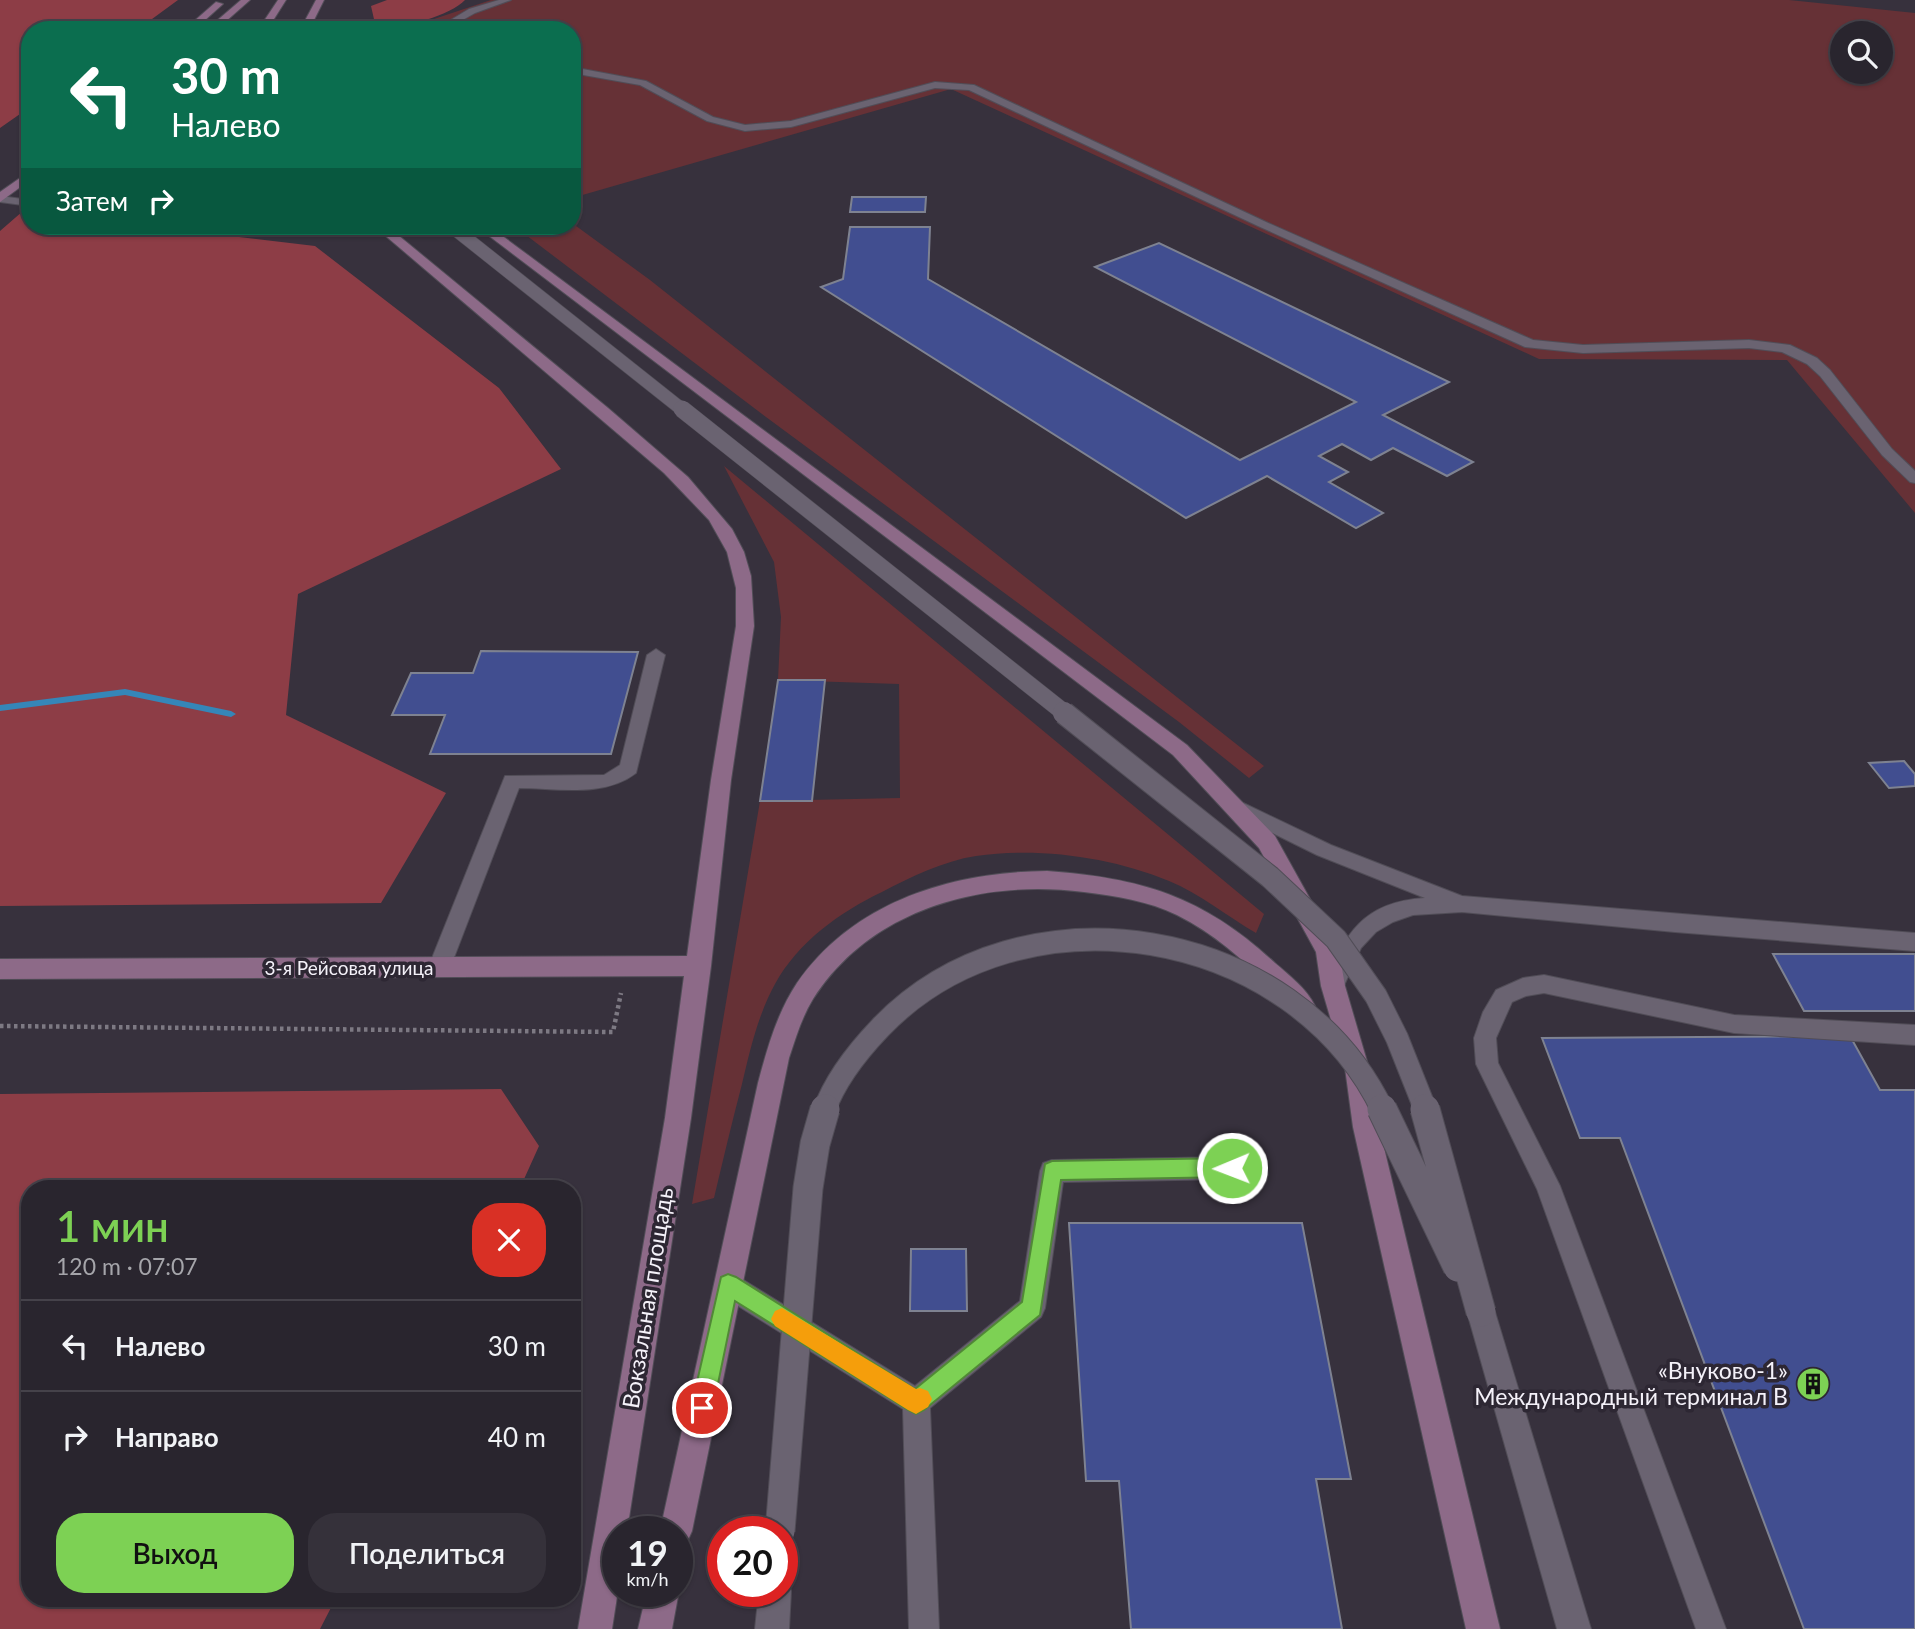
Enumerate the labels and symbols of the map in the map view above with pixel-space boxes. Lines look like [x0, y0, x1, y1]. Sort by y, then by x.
street label: 3-я Рейсовая улица [265, 956, 433, 979]
position arrow [1195, 1131, 1269, 1205]
street label: Вокзальная площадь [616, 1185, 678, 1410]
place label: «Внуково-1» Международный терминал B [1474, 1356, 1788, 1410]
building icon: «Внуково-1» Международный терминал B [1794, 1365, 1832, 1403]
pin [672, 1378, 732, 1438]
speed limit sign: 20 [707, 1516, 798, 1607]

